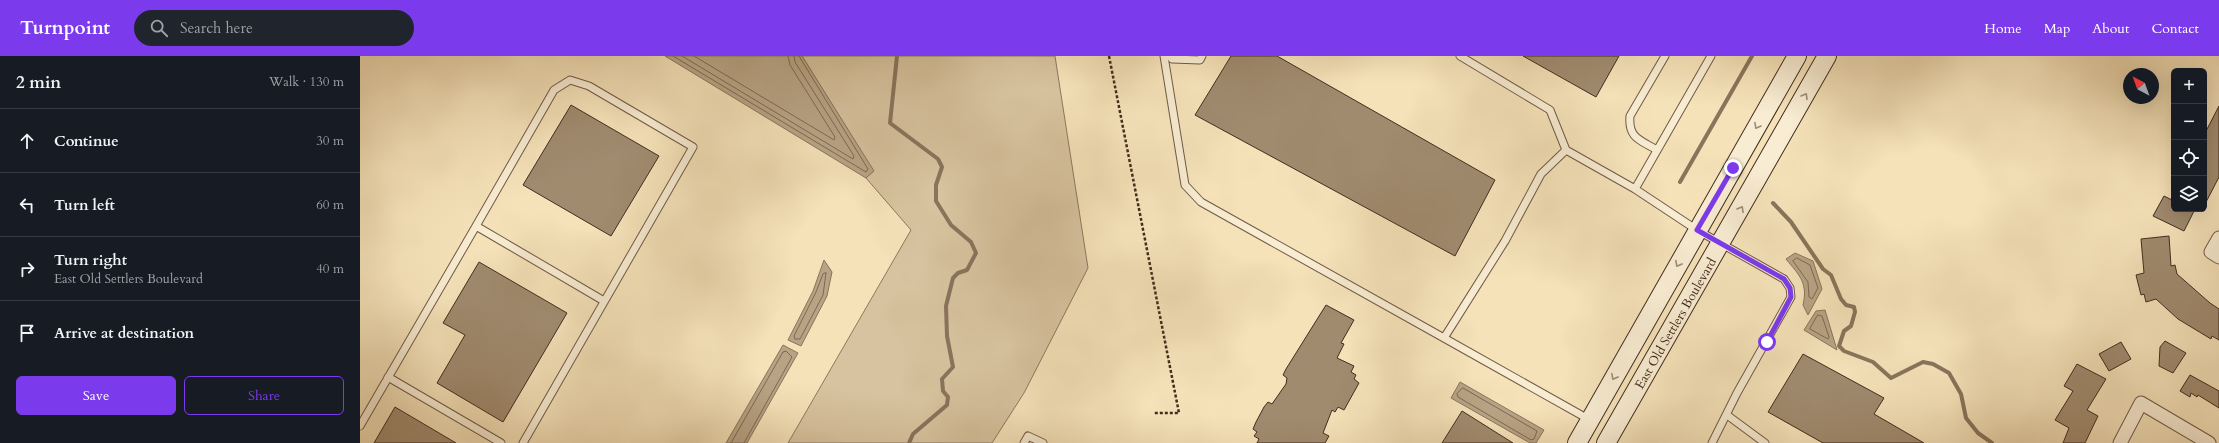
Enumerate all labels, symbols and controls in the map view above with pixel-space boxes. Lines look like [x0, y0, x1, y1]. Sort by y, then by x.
search box [134, 10, 414, 46]
text: Turnpoint [20, 15, 110, 41]
icon: search [148, 17, 170, 39]
text: Search here [180, 18, 253, 38]
text: Home [1984, 19, 2022, 38]
text: Map [2044, 19, 2070, 38]
text: About [2092, 19, 2129, 38]
text: Contact [2151, 19, 2199, 38]
north arrow [2123, 68, 2159, 104]
map controls [2171, 68, 2207, 212]
button: + [2171, 68, 2207, 104]
text: 2 min [16, 71, 61, 94]
text: Walk · 130 m [269, 73, 344, 91]
one-way arrow [1800, 93, 1807, 100]
button: − [2171, 104, 2207, 140]
one-way arrow [1754, 122, 1761, 129]
icon: ahead [16, 130, 38, 152]
text: Continue [54, 131, 119, 151]
text: 30 m [316, 132, 344, 150]
button: locate [2171, 140, 2207, 176]
route end [1724, 159, 1742, 177]
button: layers [2171, 176, 2207, 212]
icon: left [16, 194, 38, 216]
text: Turn left [54, 195, 115, 215]
text: 60 m [316, 196, 344, 214]
one-way arrow [1736, 206, 1743, 213]
text: Turn right [54, 250, 127, 270]
street label: East Old Settlers Boulevard [1631, 254, 1721, 393]
icon: right [16, 258, 38, 280]
text: 40 m [316, 260, 344, 278]
one-way arrow [1675, 260, 1682, 267]
text: East Old Settlers Boulevard [54, 270, 203, 288]
icon: arrive [16, 322, 38, 344]
text: Arrive at destination [54, 323, 194, 343]
route start [1758, 333, 1776, 351]
one-way arrow [1612, 373, 1619, 381]
button: Save [16, 376, 176, 415]
button: Share [184, 376, 344, 415]

